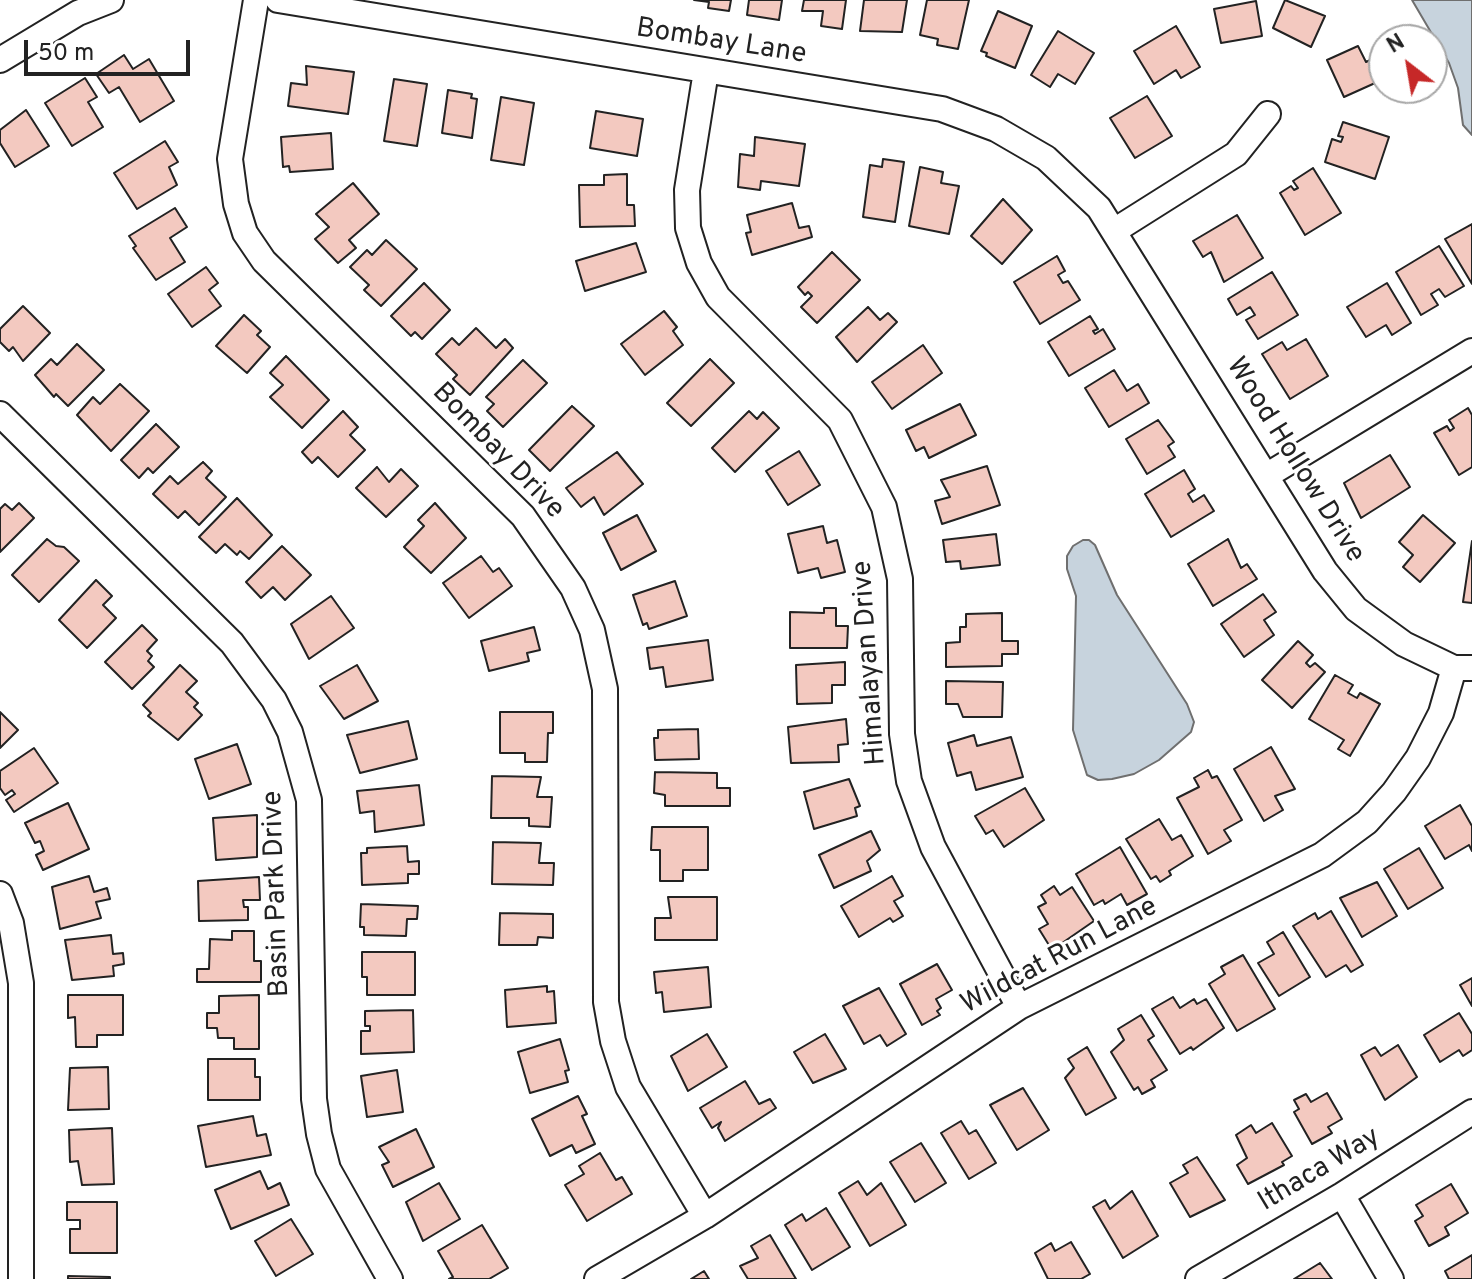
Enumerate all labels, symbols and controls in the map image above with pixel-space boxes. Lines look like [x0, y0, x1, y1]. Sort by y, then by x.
street label: Bombay Lane [633, 13, 809, 73]
scale bar [28, 24, 194, 74]
north arrow [1368, 24, 1448, 104]
text: N [1383, 29, 1410, 60]
text: 50 m [38, 39, 94, 69]
street label: Wood Hollow Drive [1217, 352, 1371, 570]
street label: Bombay Drive [424, 377, 570, 527]
street label: Himalayan Drive [847, 559, 895, 767]
street label: Basin Park Drive [258, 790, 298, 998]
street label: Wildcat Run Lane [956, 891, 1164, 1023]
street label: Ithaca Way [1253, 1121, 1387, 1221]

